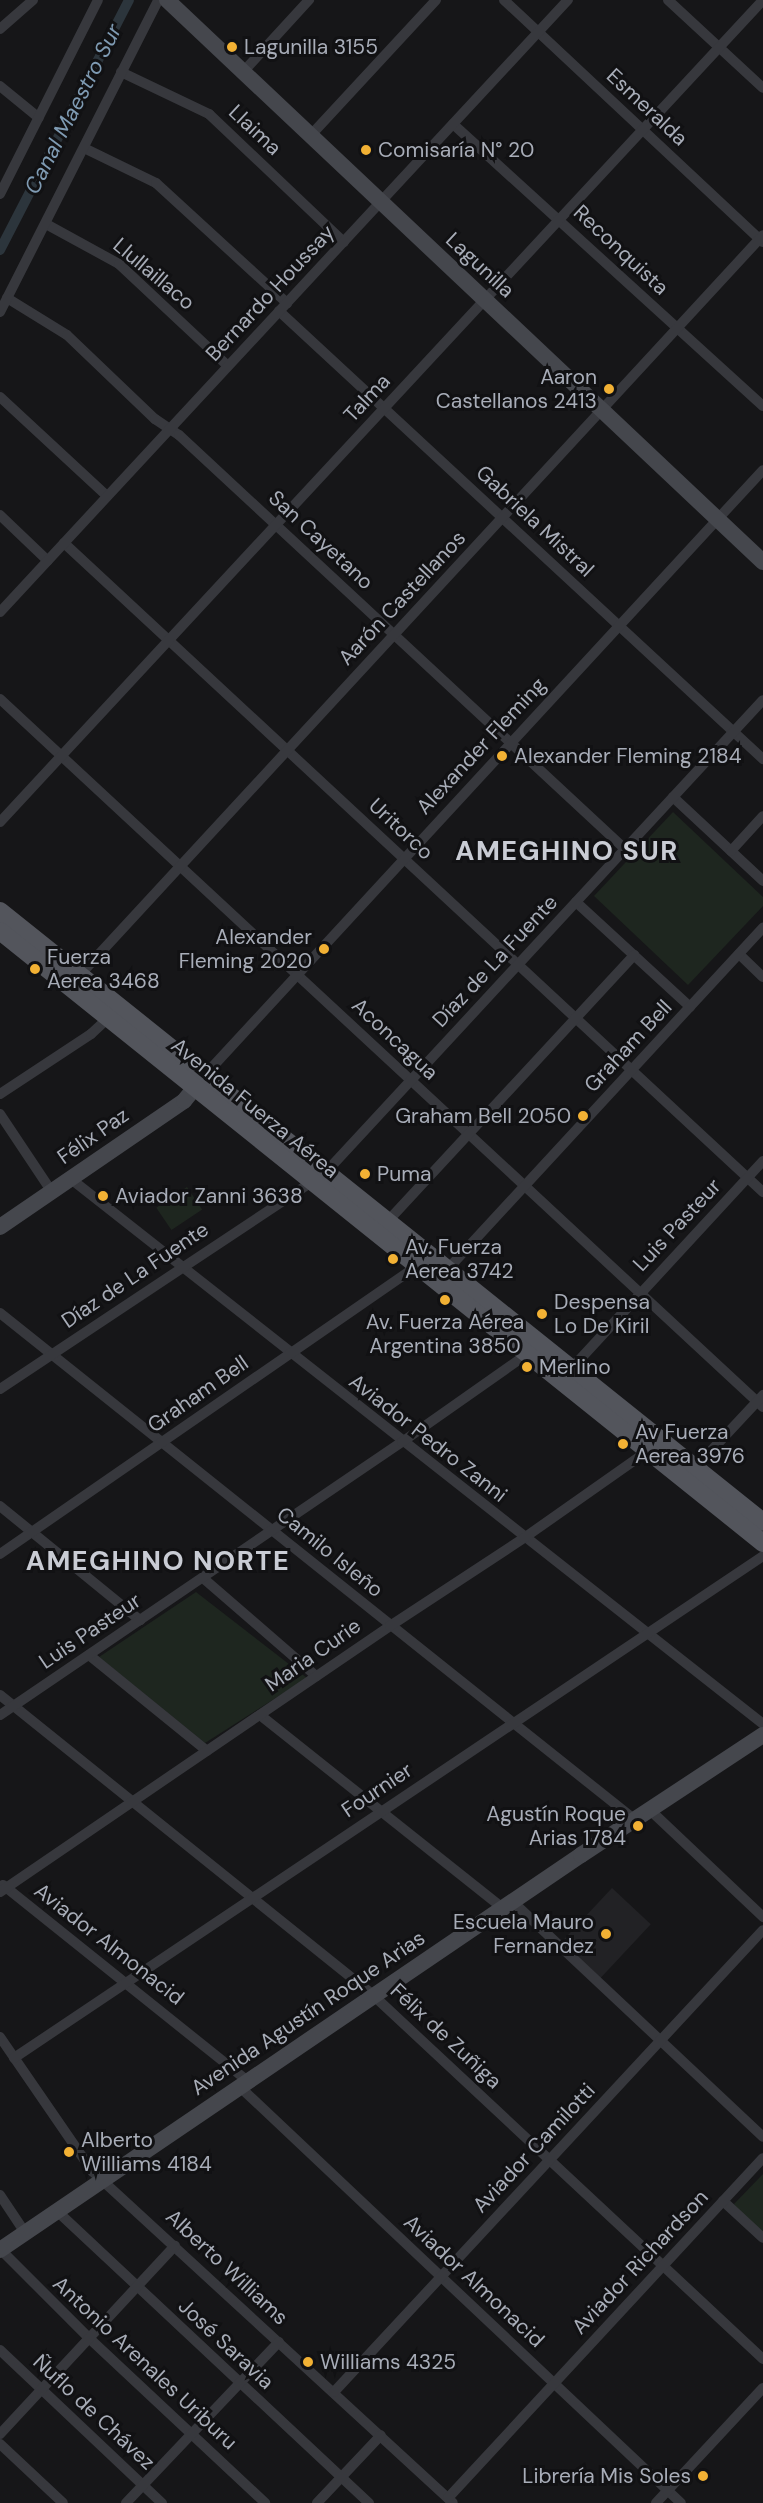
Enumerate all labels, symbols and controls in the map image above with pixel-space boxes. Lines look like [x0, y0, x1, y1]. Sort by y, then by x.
water label: Canal Maestro Sur [19, 20, 127, 198]
place label: Lagunilla 3155 [244, 34, 378, 60]
marker: Lagunilla 3155 [225, 40, 239, 54]
street label: Esmeralda [601, 63, 693, 151]
street label: Llaima [224, 100, 286, 160]
place label: Comisaría N° 20 [378, 137, 534, 163]
marker: Comisaría N° 20 [359, 143, 373, 157]
street label: Reconquista [568, 200, 674, 300]
street label: Bernardo Houssay [200, 220, 340, 366]
street label: Lagunilla [441, 227, 519, 303]
street label: Llullaillaco [108, 233, 200, 315]
place label: Aaron Castellanos 2413 [436, 364, 597, 414]
street label: Talma [339, 369, 395, 427]
marker: Aaron Castellanos 2413 [602, 382, 616, 396]
street label: Gabriela Mistral [471, 460, 599, 582]
street label: San Cayetano [263, 485, 379, 595]
street label: Aarón Castellanos [333, 526, 471, 670]
street label: Alexander Fleming [411, 672, 551, 820]
place label: Alexander Fleming 2184 [514, 743, 741, 769]
marker: Alexander Fleming 2184 [495, 749, 509, 763]
street label: Uritorco [364, 793, 438, 865]
district label: AMEGHINO SUR [455, 835, 679, 867]
street label: Díaz de La Fuente [427, 890, 563, 1032]
place label: Alexander Fleming 2020 [179, 924, 312, 974]
marker: Alexander Fleming 2020 [317, 942, 331, 956]
place label: Fuerza Aerea 3468 [47, 944, 160, 994]
marker: Fuerza Aerea 3468 [28, 962, 42, 976]
street label: Aconcagua [347, 993, 443, 1085]
street label: Graham Bell [579, 995, 677, 1097]
street label: Avenida Fuerza Aérea [166, 1033, 344, 1183]
street label: Félix Paz [53, 1102, 133, 1170]
place label: Graham Bell 2050 [395, 1103, 571, 1129]
marker: Graham Bell 2050 [576, 1109, 590, 1123]
place label: Puma [377, 1161, 431, 1187]
marker: Puma [358, 1167, 372, 1181]
street label: Luis Pasteur [628, 1174, 726, 1276]
place label: Aviador Zanni 3638 [115, 1183, 303, 1209]
marker: Aviador Zanni 3638 [96, 1189, 110, 1203]
street label: Díaz de La Fuente [57, 1217, 213, 1333]
place label: Av. Fuerza Aerea 3742 [405, 1234, 513, 1284]
marker: Av. Fuerza Aerea 3742 [386, 1252, 400, 1266]
place label: Despensa Lo De Kiril [554, 1289, 650, 1339]
marker: Av. Fuerza Aérea Argentina 3850 [438, 1293, 452, 1307]
marker: Despensa Lo De Kiril [535, 1307, 549, 1321]
place label: Av. Fuerza Aérea Argentina 3850 [366, 1309, 524, 1359]
street label: Graham Bell [143, 1350, 253, 1438]
place label: Merlino [539, 1354, 611, 1380]
marker: Merlino [520, 1360, 534, 1374]
street label: Aviador Pedro Zanni [344, 1369, 512, 1507]
place label: Av Fuerza Aerea 3976 [635, 1419, 745, 1469]
marker: Av Fuerza Aerea 3976 [616, 1437, 630, 1451]
street label: Camilo Isleño [272, 1501, 388, 1603]
district label: AMEGHINO NORTE [26, 1545, 290, 1577]
street label: Luis Pasteur [34, 1588, 146, 1674]
street label: Maria Curie [260, 1613, 366, 1697]
street label: Fournier [337, 1757, 417, 1823]
place label: Agustín Roque Arias 1784 [486, 1801, 626, 1851]
marker: Agustín Roque Arias 1784 [631, 1819, 645, 1833]
street label: Aviador Almonacid [29, 1878, 189, 2010]
place label: Escuela Mauro Fernandez [453, 1909, 594, 1959]
street label: Avenida Agustín Roque Arias [186, 1925, 430, 2101]
marker: Escuela Mauro Fernandez [599, 1927, 613, 1941]
street label: Félix de Zuñiga [385, 1978, 507, 2094]
street label: Aviador Camilotti [468, 2078, 600, 2218]
place label: Alberto Williams 4184 [81, 2127, 212, 2177]
marker: Alberto Williams 4184 [62, 2145, 76, 2159]
street label: Aviador Richardson [567, 2185, 713, 2339]
street label: Alberto Williams [161, 2204, 293, 2330]
street label: Aviador Almonacid [399, 2209, 549, 2353]
street label: Antonio Arenales Uriburu [48, 2271, 242, 2455]
street label: José Saravia [173, 2294, 279, 2394]
street label: Ñuflo de Chávez [28, 2349, 160, 2475]
place label: Williams 4325 [320, 2349, 456, 2375]
marker: Williams 4325 [301, 2355, 315, 2369]
place label: Librería Mis Soles [522, 2463, 691, 2489]
marker: Librería Mis Soles [696, 2469, 710, 2483]

